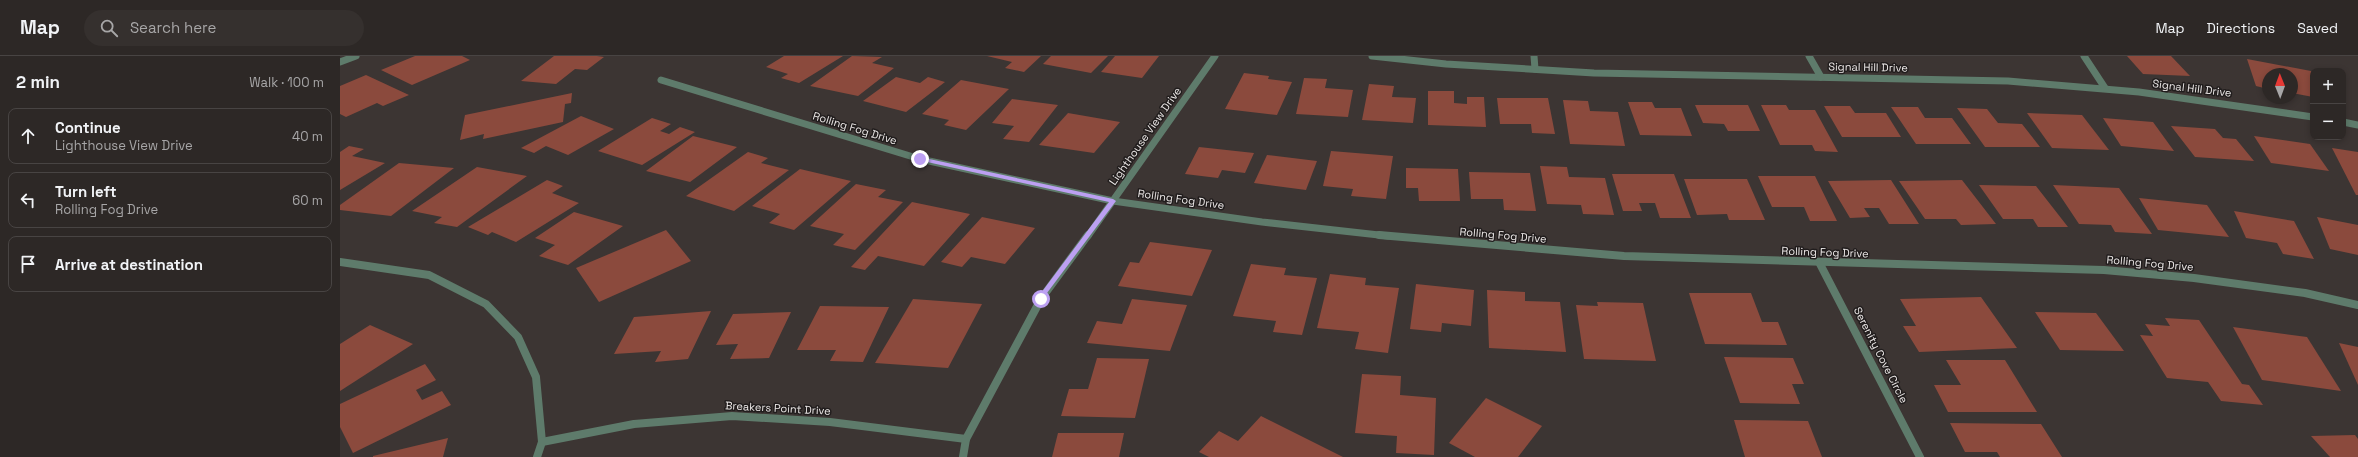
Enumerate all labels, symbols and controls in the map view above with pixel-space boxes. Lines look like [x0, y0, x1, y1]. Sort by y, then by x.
search box [84, 10, 364, 46]
text: Map [20, 15, 60, 40]
icon: search [98, 17, 120, 39]
text: Search here [130, 18, 216, 37]
text: Map [2155, 19, 2185, 37]
text: Directions [2207, 19, 2275, 37]
text: Saved [2297, 19, 2338, 37]
street label: Signal Hill Drive [1828, 59, 1908, 75]
north arrow [2262, 68, 2298, 104]
map controls [2310, 68, 2346, 140]
button: + [2310, 68, 2346, 104]
text: 2 min [16, 71, 60, 93]
text: Walk · 100 m [249, 74, 324, 91]
street label: Signal Hill Drive [2152, 76, 2232, 100]
street label: Lighthouse View Drive [1106, 84, 1184, 188]
button: − [2310, 104, 2346, 140]
street label: Rolling Fog Drive [811, 109, 899, 147]
text: Continue [55, 118, 121, 137]
icon: ahead [17, 125, 39, 147]
text: 40 m [292, 128, 323, 145]
text: Lighthouse View Drive [55, 137, 193, 154]
route end [911, 150, 929, 168]
text: Turn left [55, 182, 117, 201]
street label: Rolling Fog Drive [1137, 186, 1225, 212]
icon: left [17, 189, 39, 211]
text: 60 m [292, 192, 323, 209]
text: Rolling Fog Drive [55, 201, 158, 218]
street label: Rolling Fog Drive [1459, 224, 1547, 246]
street label: Rolling Fog Drive [1781, 243, 1869, 261]
street label: Rolling Fog Drive [2106, 252, 2194, 274]
icon: arrive [17, 253, 39, 275]
text: Arrive at destination [55, 255, 203, 274]
route start [1032, 290, 1050, 308]
street label: Serenity Cove Circle [1851, 305, 1911, 405]
street label: Breakers Point Drive [725, 398, 831, 418]

